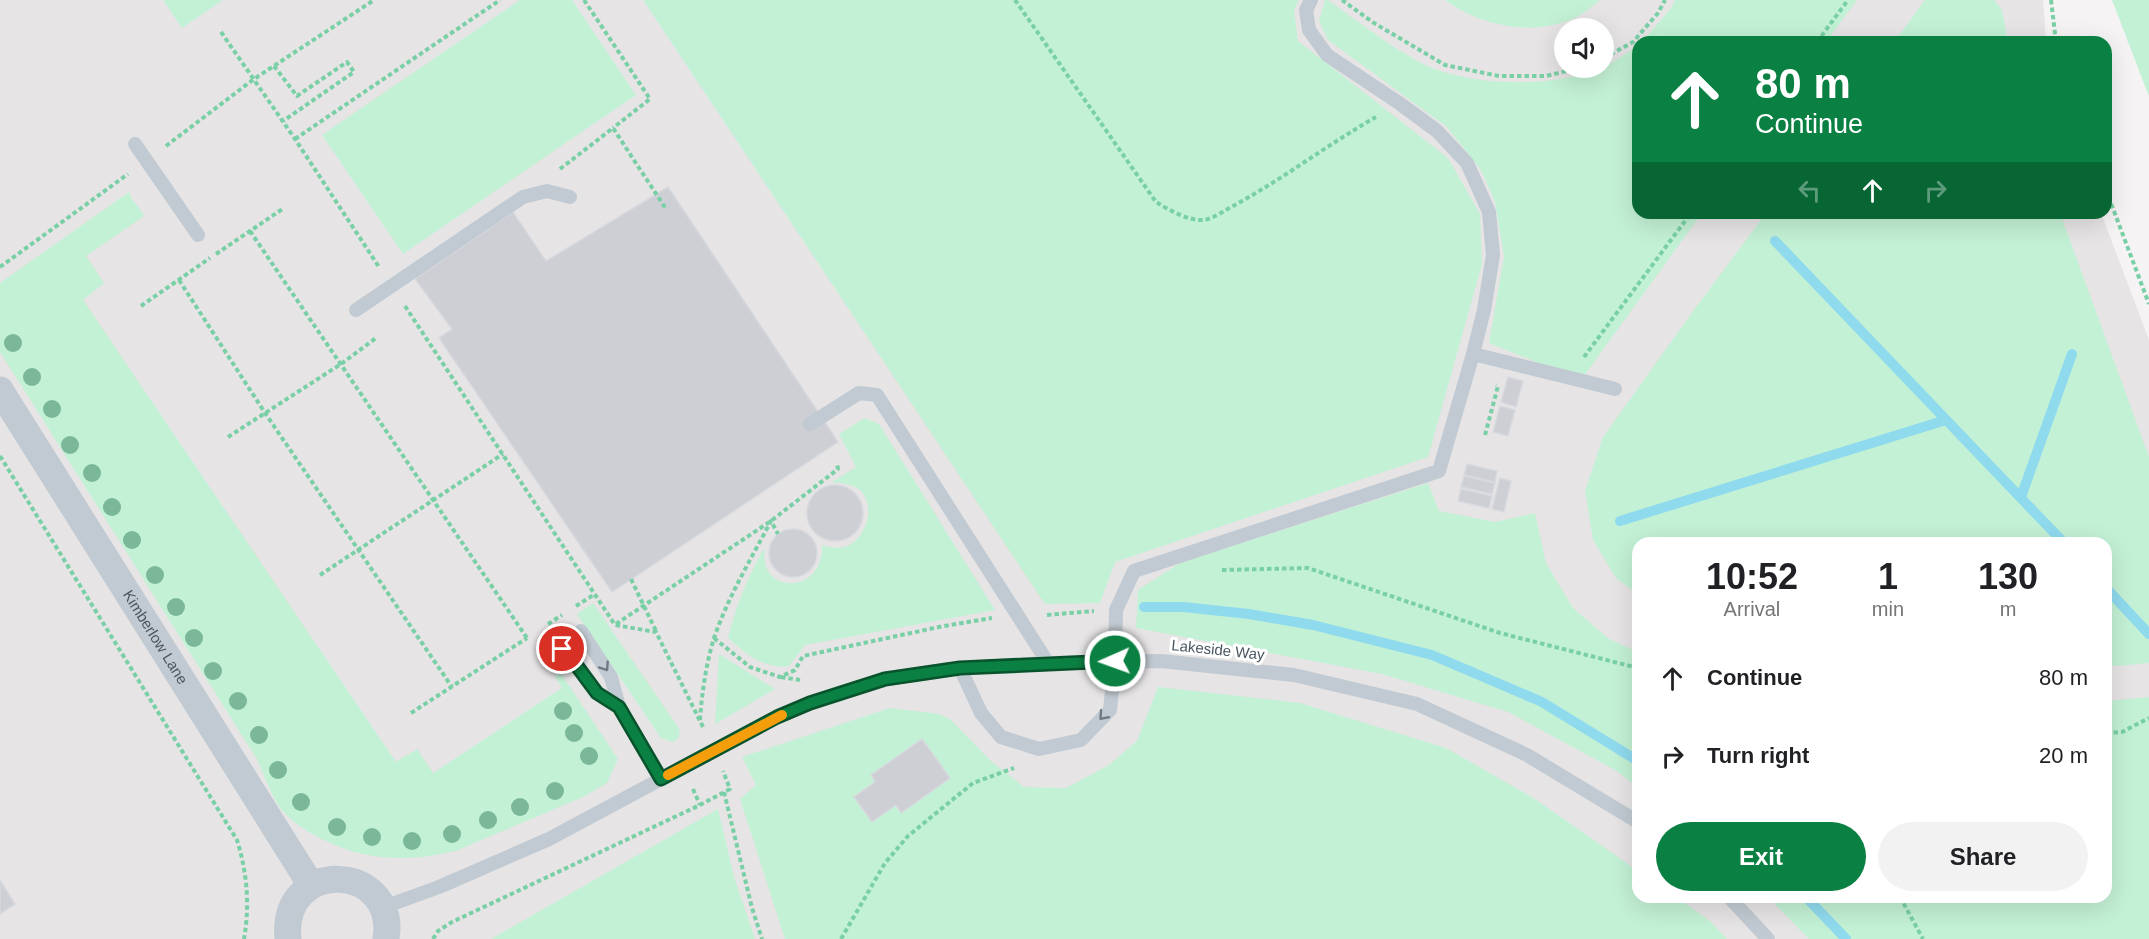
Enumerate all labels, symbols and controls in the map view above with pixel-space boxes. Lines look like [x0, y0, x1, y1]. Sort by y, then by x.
map controls [1554, 18, 1614, 78]
button: sound [1554, 18, 1614, 78]
icon: ahead [1656, 60, 1734, 138]
text: 80 m [1755, 60, 1851, 107]
text: Continue [1755, 109, 1863, 139]
icon: left [1793, 174, 1826, 207]
icon: ahead [1856, 174, 1889, 207]
icon: right [1919, 174, 1952, 207]
text: 10:52 [1706, 556, 1798, 597]
text: 1 [1878, 556, 1898, 597]
text: 130 [1978, 556, 2038, 597]
street label: Kimberlow Lane [120, 587, 192, 687]
text: Arrival [1724, 598, 1780, 620]
text: min [1872, 598, 1904, 620]
text: m [2000, 598, 2016, 620]
pin [536, 623, 587, 674]
position arrow [1083, 629, 1147, 693]
icon: arrive [545, 632, 578, 665]
street label: Lakeside Way [1171, 636, 1266, 663]
one-way arrow [597, 661, 609, 671]
icon: ahead [1656, 662, 1689, 695]
text: Continue [1707, 665, 1802, 690]
text: 80 m [2039, 665, 2088, 690]
one-way arrow [1100, 709, 1111, 720]
icon: right [1656, 740, 1689, 773]
text: Turn right [1707, 743, 1809, 768]
text: 20 m [2039, 743, 2088, 768]
button: Exit [1656, 822, 1866, 891]
button: Share [1878, 822, 2088, 891]

